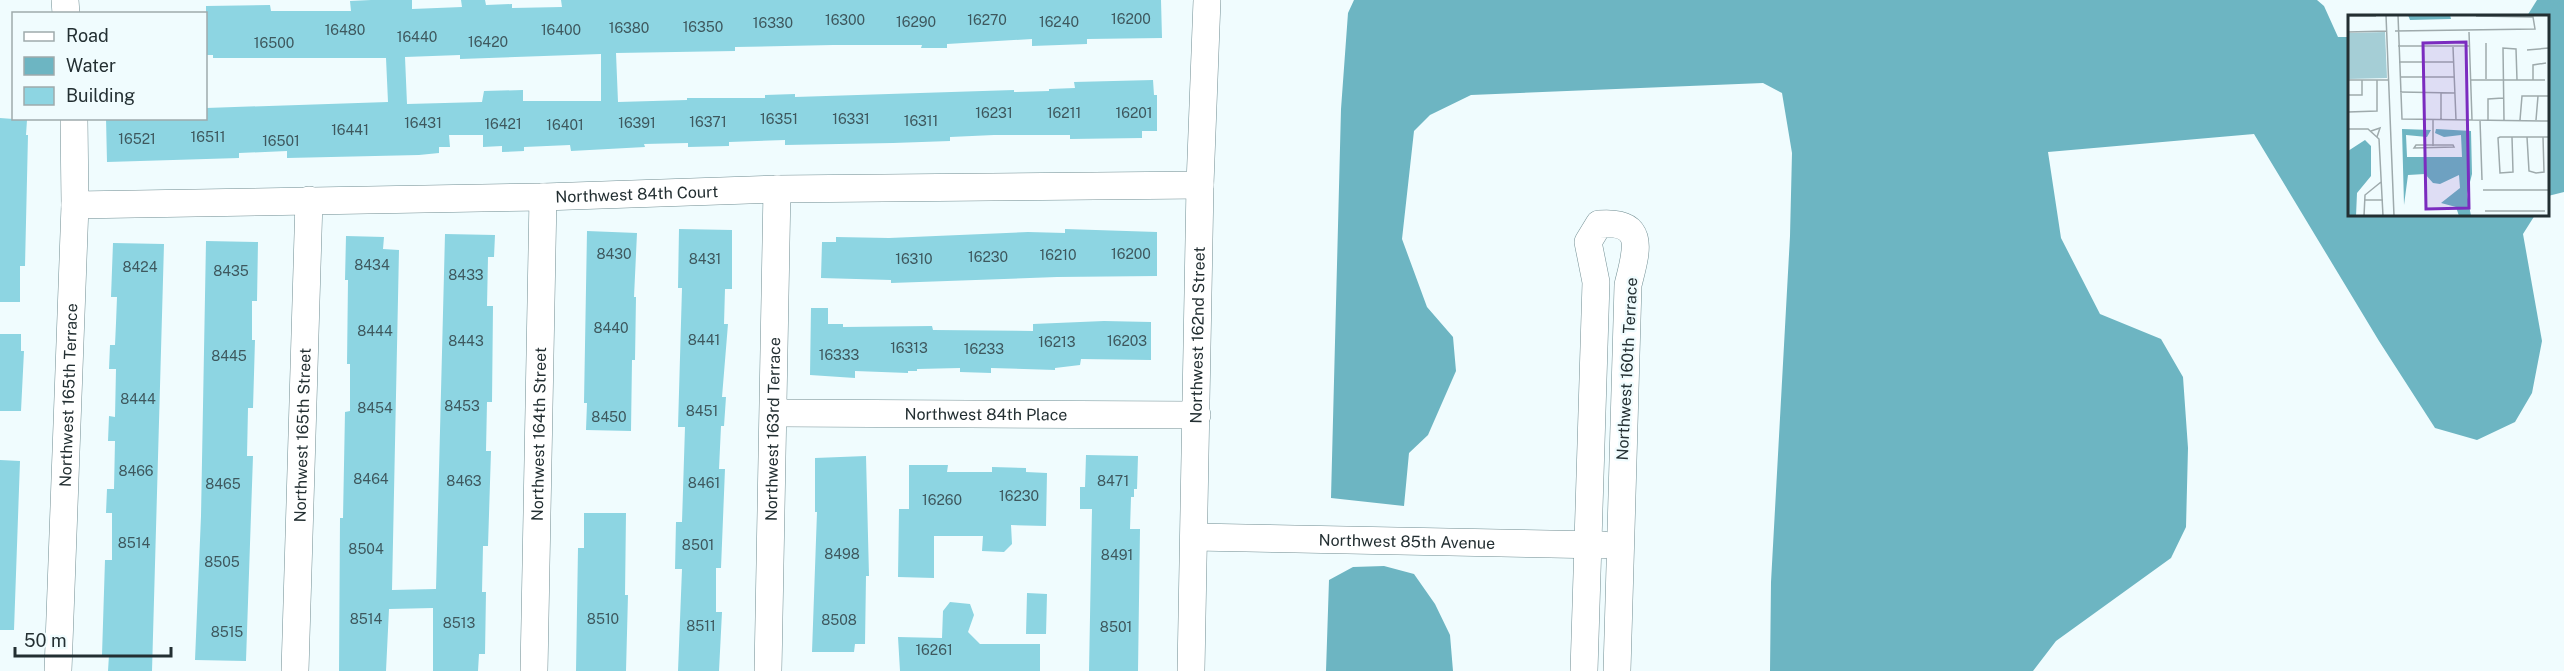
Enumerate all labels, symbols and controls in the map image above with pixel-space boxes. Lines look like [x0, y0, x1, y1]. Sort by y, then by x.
house number: 16200 [1111, 11, 1151, 27]
legend [12, 12, 207, 120]
house number: 16300 [825, 12, 865, 28]
house number: 16270 [967, 12, 1007, 28]
house number: 16290 [896, 14, 936, 30]
house number: 16240 [1039, 14, 1079, 30]
house number: 16330 [753, 15, 793, 31]
inset map [2348, 15, 2549, 216]
house number: 16350 [683, 19, 723, 35]
house number: 16380 [609, 20, 649, 36]
house number: 16480 [325, 22, 365, 38]
house number: 16400 [541, 22, 581, 38]
text: Road [66, 25, 109, 46]
house number: 16440 [397, 29, 437, 45]
house number: 16420 [468, 34, 508, 50]
house number: 16500 [254, 35, 294, 51]
text: Water [66, 55, 116, 76]
text: Building [66, 85, 135, 106]
house number: 16231 [975, 105, 1013, 121]
house number: 16211 [1047, 105, 1081, 121]
house number: 16201 [1115, 105, 1153, 121]
house number: 16351 [760, 111, 798, 127]
house number: 16331 [832, 111, 870, 127]
house number: 16311 [904, 113, 938, 129]
house number: 16371 [689, 114, 727, 130]
house number: 16431 [404, 115, 442, 131]
house number: 16391 [618, 115, 656, 131]
house number: 16421 [484, 116, 522, 132]
house number: 16401 [546, 117, 584, 133]
house number: 16441 [331, 122, 369, 138]
house number: 16511 [191, 129, 225, 145]
house number: 16521 [118, 131, 156, 147]
house number: 16501 [262, 133, 300, 149]
street label: Northwest 84th Court [555, 182, 719, 206]
house number: 8430 [596, 246, 632, 262]
house number: 16200 [1111, 246, 1151, 262]
street label: Northwest 162nd Street [1186, 246, 1208, 424]
house number: 16210 [1039, 247, 1077, 263]
house number: 16230 [968, 249, 1008, 265]
house number: 8431 [689, 251, 721, 267]
house number: 16310 [895, 251, 933, 267]
house number: 8434 [354, 257, 390, 273]
house number: 8424 [123, 259, 158, 275]
house number: 8435 [213, 263, 249, 279]
house number: 8433 [448, 267, 484, 283]
street label: Northwest 160th Terrace [1613, 277, 1641, 461]
street label: Northwest 165th Terrace [55, 303, 81, 487]
house number: 8440 [593, 320, 629, 336]
house number: 8444 [357, 323, 393, 339]
house number: 8441 [688, 332, 720, 348]
house number: 8443 [448, 333, 484, 349]
house number: 16203 [1107, 333, 1147, 349]
house number: 16213 [1038, 334, 1076, 350]
street label: Northwest 163rd Terrace [761, 337, 784, 521]
house number: 16313 [890, 340, 928, 356]
house number: 16233 [964, 341, 1004, 357]
street label: Northwest 164th Street [527, 347, 550, 521]
house number: 16333 [819, 347, 859, 363]
house number: 8445 [211, 348, 247, 364]
street label: Northwest 165th Street [290, 348, 314, 523]
house number: 8444 [120, 391, 156, 407]
house number: 8453 [444, 398, 480, 414]
house number: 8454 [357, 400, 393, 416]
house number: 8451 [686, 403, 718, 419]
street label: Northwest 84th Place [904, 404, 1068, 424]
house number: 8450 [591, 409, 627, 425]
house number: 8466 [118, 463, 154, 479]
house number: 8464 [353, 471, 389, 487]
house number: 8463 [446, 473, 482, 489]
house number: 8471 [1097, 473, 1129, 489]
house number: 8461 [688, 475, 720, 491]
house number: 8465 [205, 476, 241, 492]
house number: 16230 [999, 488, 1039, 504]
house number: 16260 [922, 492, 962, 508]
street label: Northwest 85th Avenue [1318, 530, 1495, 552]
house number: 8514 [118, 535, 150, 551]
house number: 8501 [682, 537, 714, 553]
house number: 8504 [348, 541, 384, 557]
house number: 8498 [824, 546, 860, 562]
house number: 8491 [1101, 547, 1133, 563]
house number: 8505 [204, 554, 240, 570]
house number: 8514 [350, 611, 382, 627]
house number: 8510 [587, 611, 619, 627]
house number: 8508 [821, 612, 857, 628]
house number: 8513 [443, 615, 475, 631]
house number: 8511 [686, 618, 716, 634]
house number: 8501 [1100, 619, 1132, 635]
scale bar [15, 620, 171, 658]
house number: 8515 [211, 624, 243, 640]
text: 50 m [24, 630, 67, 651]
house number: 16261 [915, 642, 953, 658]

